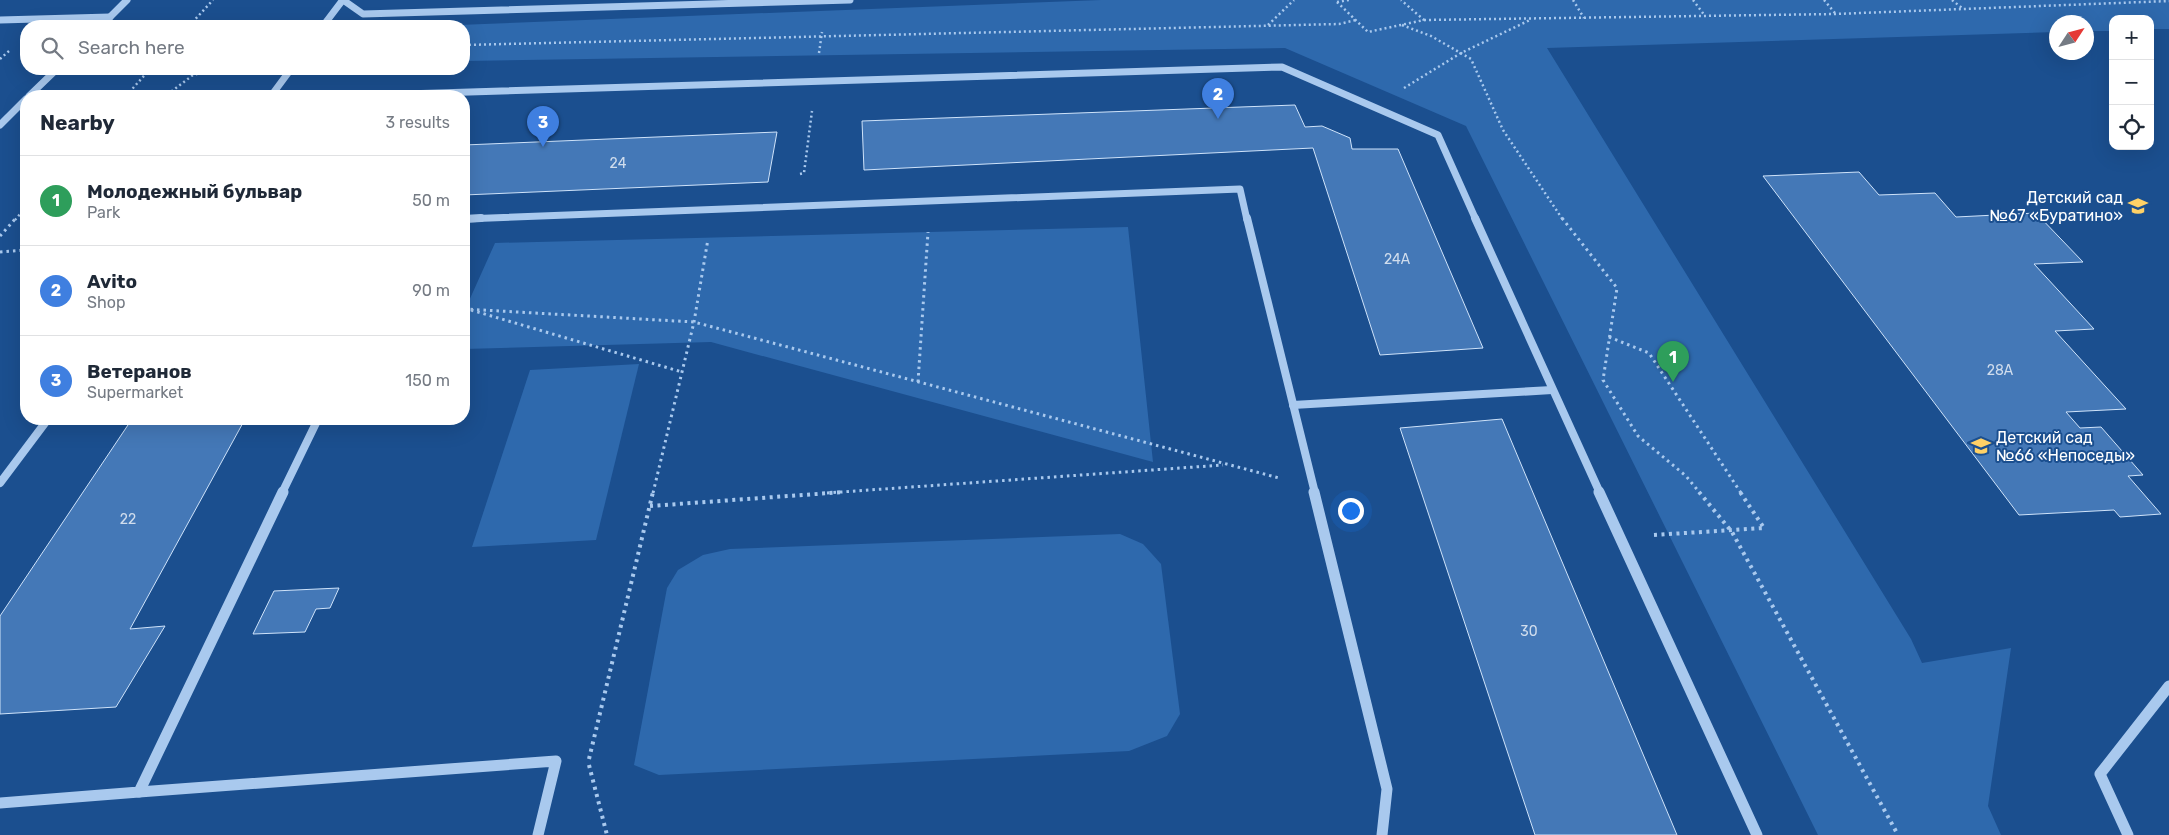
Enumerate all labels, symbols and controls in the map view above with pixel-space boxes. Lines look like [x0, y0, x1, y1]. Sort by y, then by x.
north arrow [2049, 15, 2094, 60]
map controls [2109, 15, 2154, 150]
button: + [2109, 15, 2154, 60]
search box [20, 20, 470, 75]
icon: search [38, 34, 66, 62]
text: Search here [78, 36, 185, 59]
button: − [2109, 60, 2154, 105]
pin: 2 [1202, 78, 1234, 119]
button: locate [2109, 105, 2154, 150]
pin: 3 [527, 106, 559, 147]
text: Nearby [40, 110, 115, 135]
text: 3 results [385, 113, 450, 132]
house number: 24 [610, 155, 627, 172]
text: Молодежный бульвар [87, 180, 302, 203]
place label: Детский сад №67 «Буратино» [1990, 188, 2123, 225]
text: 1 [52, 191, 60, 210]
text: 50 m [412, 191, 450, 210]
school or university icon: Детский сад №67 «Буратино» [2127, 195, 2149, 217]
text: Park [87, 203, 120, 222]
house number: 24А [1384, 251, 1411, 268]
text: Avito [87, 270, 137, 293]
text: 2 [51, 281, 61, 300]
text: 90 m [412, 281, 450, 300]
text: Shop [87, 293, 125, 312]
pin: 1 [1657, 341, 1689, 382]
text: Ветеранов [87, 360, 192, 383]
house number: 28А [1987, 362, 2014, 379]
text: 3 [51, 371, 61, 390]
text: 150 m [405, 371, 450, 390]
text: Supermarket [87, 383, 183, 402]
place label: Детский сад №66 «Непоседы» [1996, 428, 2135, 465]
school or university icon: Детский сад №66 «Непоседы» [1970, 435, 1992, 457]
your location [1338, 498, 1364, 524]
house number: 22 [120, 511, 136, 528]
house number: 30 [1520, 623, 1538, 640]

